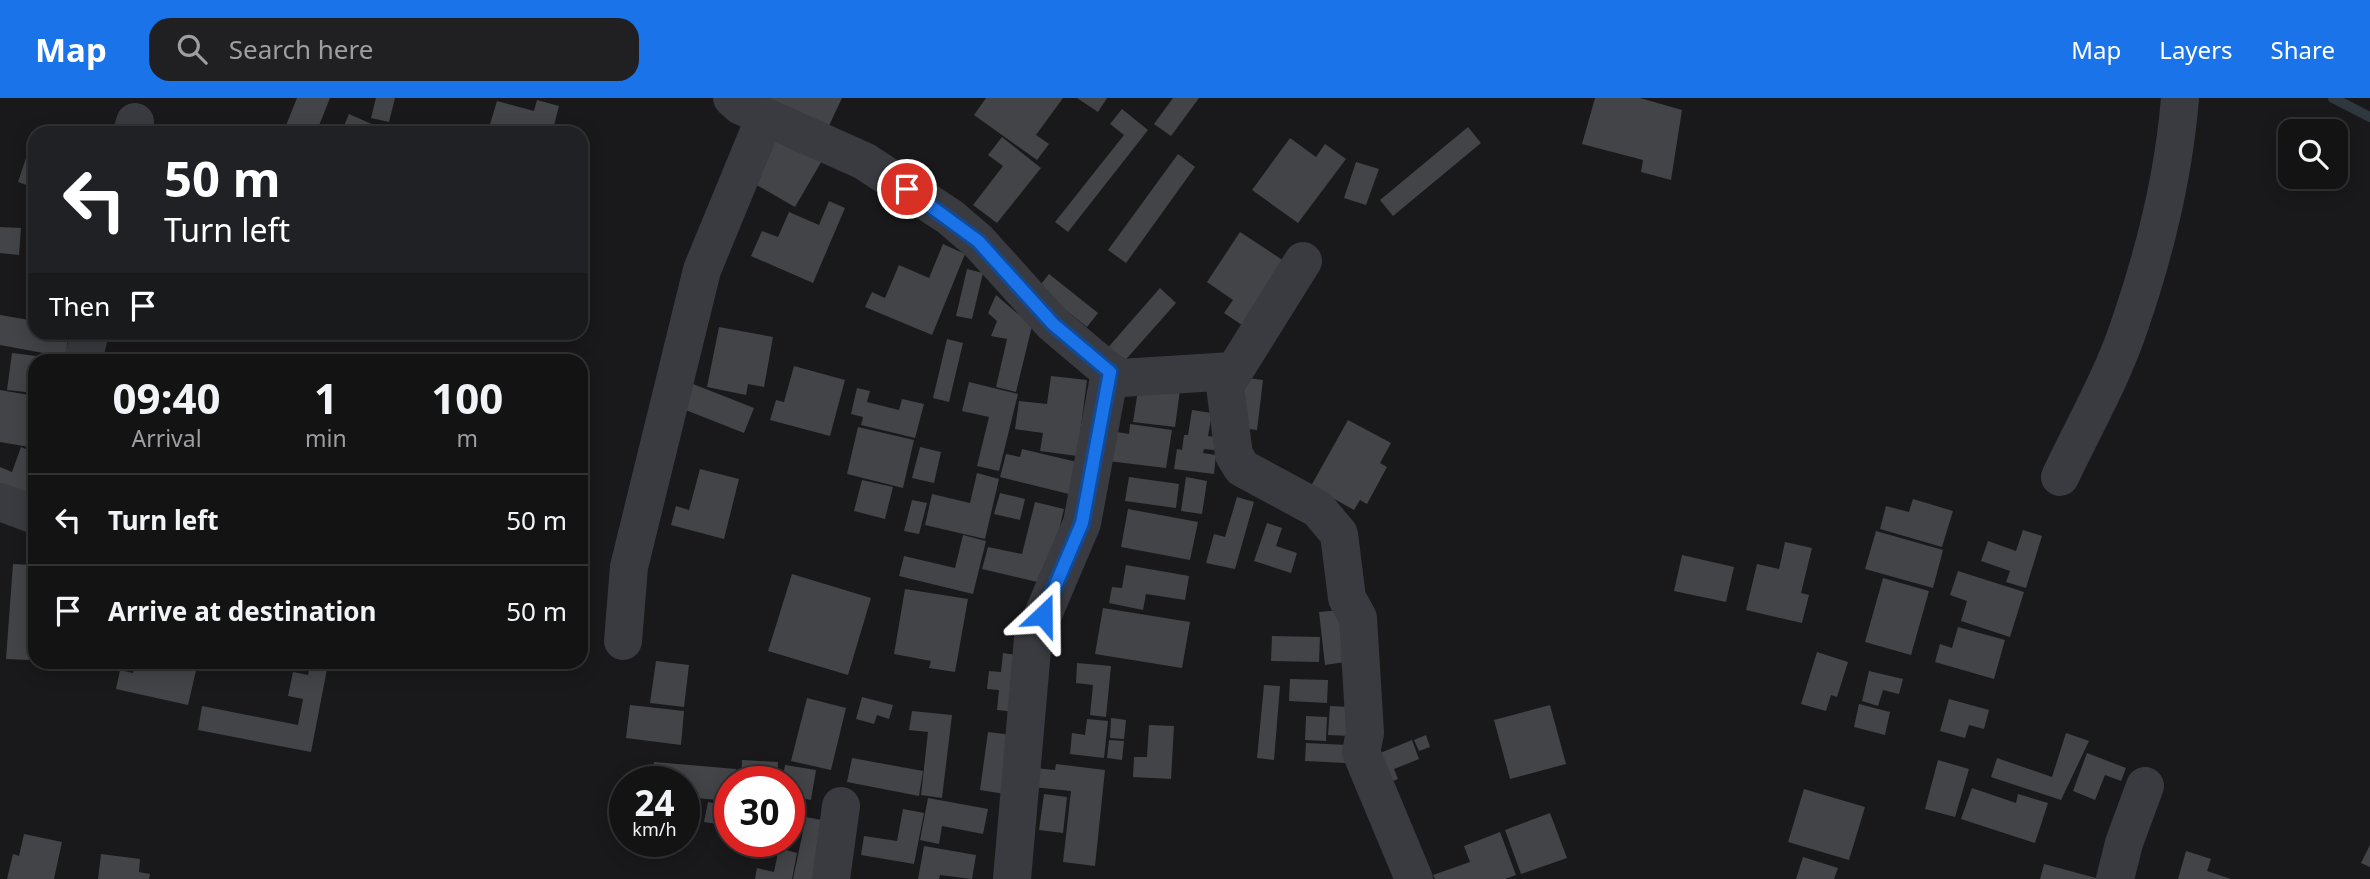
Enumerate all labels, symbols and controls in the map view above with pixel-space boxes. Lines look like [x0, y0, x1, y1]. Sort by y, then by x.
search box [149, 18, 639, 81]
text: Map [35, 27, 107, 72]
icon: search [173, 30, 211, 68]
text: Search here [229, 31, 373, 67]
text: Map [2071, 33, 2121, 66]
text: Layers [2159, 33, 2233, 66]
text: Share [2271, 33, 2335, 66]
map controls [2278, 119, 2348, 189]
button: search [2278, 119, 2348, 189]
text: 50 m [164, 145, 281, 211]
icon: left [49, 154, 140, 245]
pin [877, 159, 937, 219]
icon: arrive [888, 170, 926, 208]
text: Turn left [164, 208, 290, 251]
icon: arrive [124, 287, 162, 325]
text: Then [49, 288, 110, 324]
text: 09:40 [113, 369, 220, 426]
text: 1 [314, 369, 338, 426]
text: 100 [431, 369, 503, 426]
text: Arrival [131, 422, 202, 454]
text: min [305, 422, 347, 454]
text: m [457, 422, 478, 454]
icon: left [49, 501, 87, 539]
text: Turn left [108, 502, 219, 538]
text: 50 m [506, 502, 567, 538]
position arrow [1006, 578, 1080, 652]
icon: arrive [49, 592, 87, 630]
text: Arrive at destination [108, 593, 377, 629]
text: 50 m [506, 593, 567, 629]
speed limit sign: 30 [714, 766, 805, 857]
text: 24 [634, 779, 675, 826]
text: km/h [632, 817, 677, 841]

